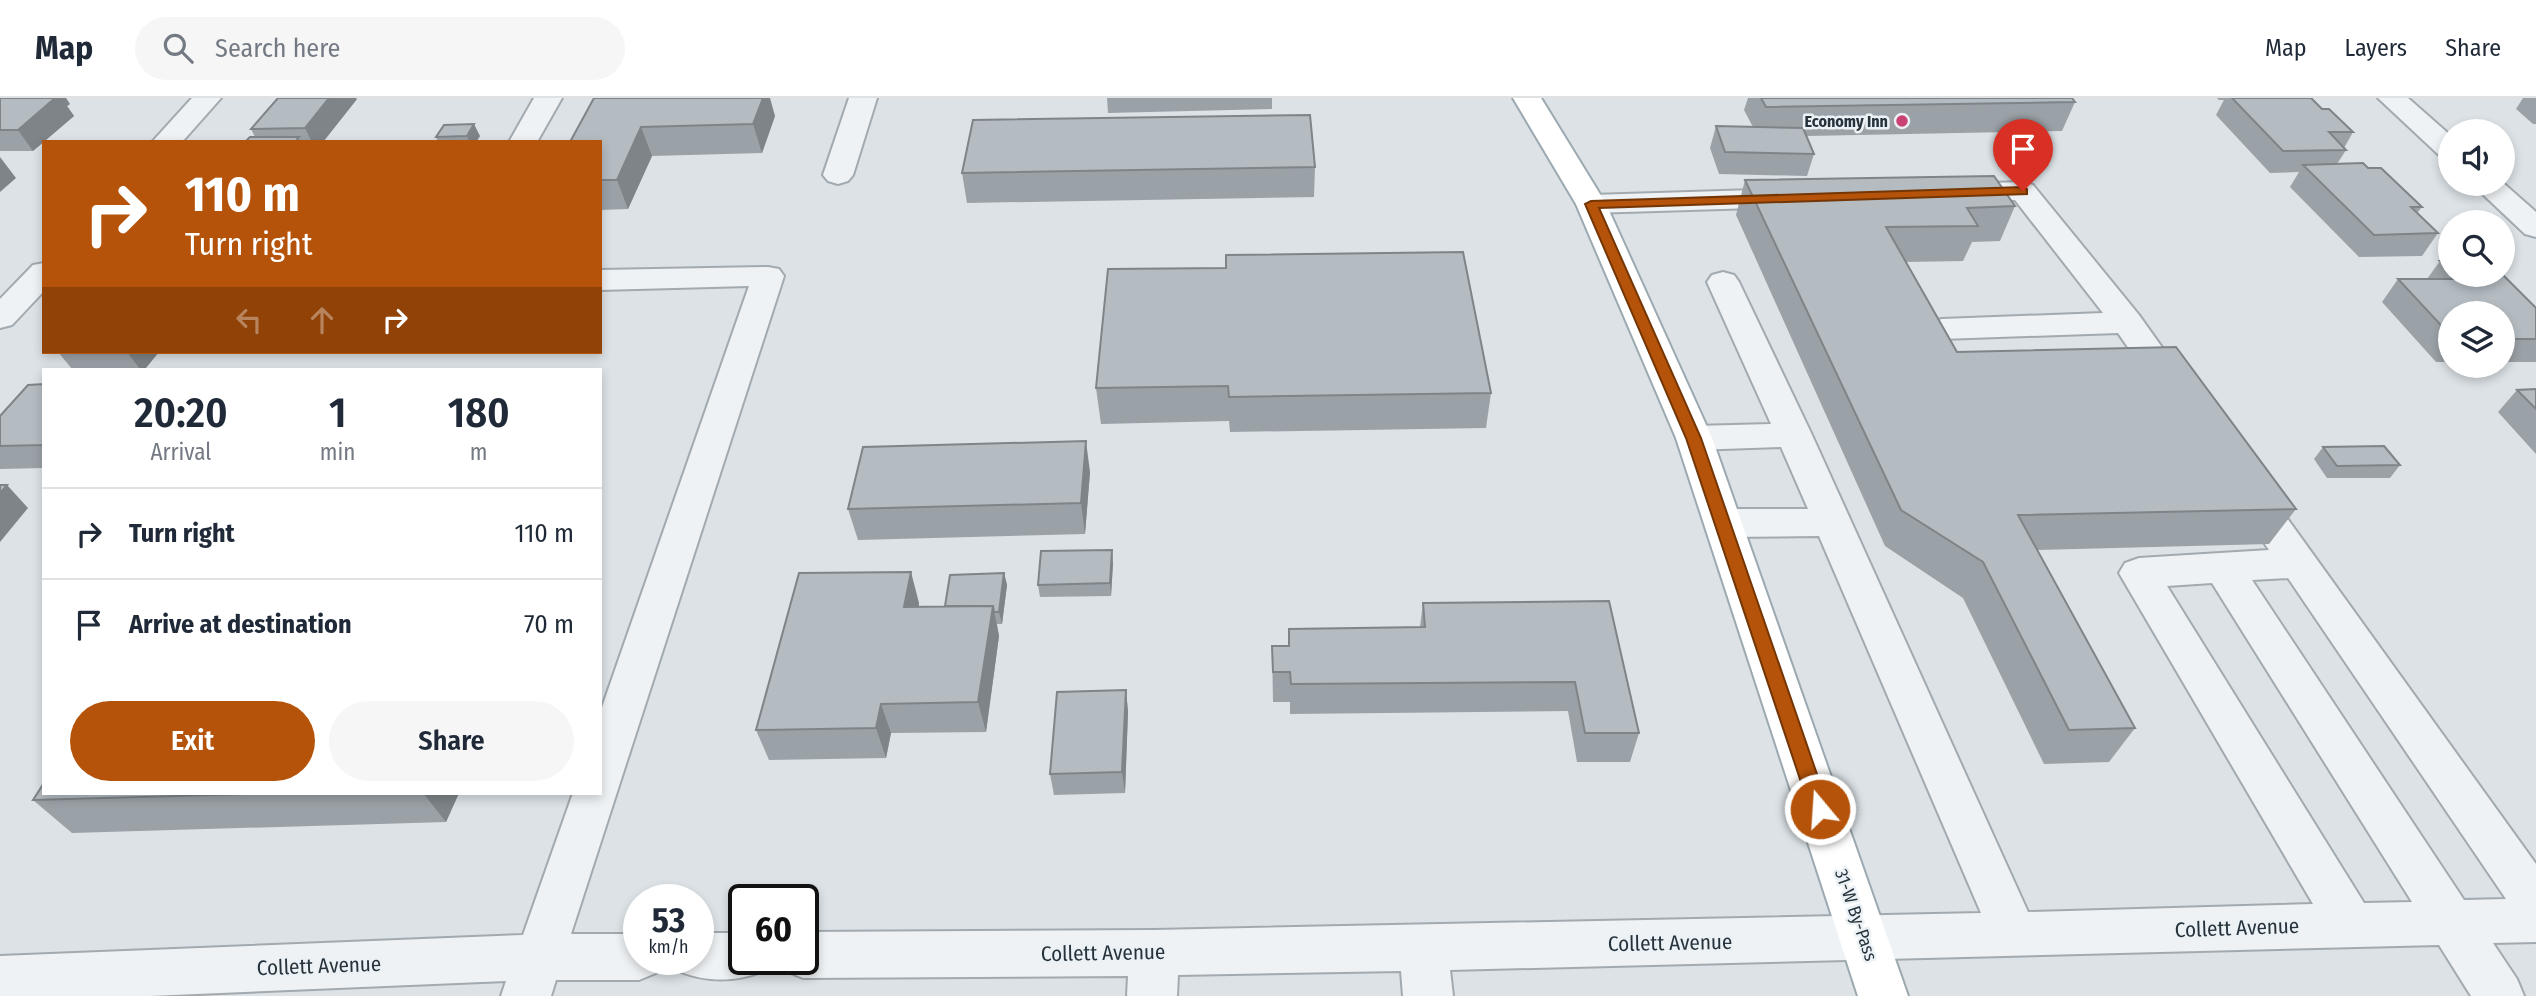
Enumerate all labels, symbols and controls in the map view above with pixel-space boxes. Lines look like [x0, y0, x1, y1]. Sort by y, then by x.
search box [135, 17, 625, 80]
text: Map [35, 28, 93, 68]
icon: search [159, 29, 197, 67]
text: Search here [215, 33, 340, 64]
text: Map [2265, 34, 2307, 62]
text: Layers [2345, 34, 2407, 62]
text: Share [2445, 34, 2501, 62]
place label: Economy Inn [1804, 112, 1888, 131]
marker: Economy Inn [1894, 113, 1910, 129]
pin [1993, 119, 2053, 191]
map controls [2438, 119, 2515, 378]
button: sound [2438, 119, 2515, 196]
icon: arrive [2004, 130, 2042, 168]
text: 110 m [185, 165, 300, 224]
icon: right [70, 168, 161, 259]
button: search [2438, 210, 2515, 287]
text: Turn right [185, 225, 312, 263]
icon: left [230, 301, 268, 339]
icon: ahead [303, 301, 341, 339]
icon: right [376, 301, 414, 339]
button: layers [2438, 301, 2515, 378]
text: 20:20 [134, 388, 228, 438]
text: 1 [329, 388, 346, 438]
text: 180 [448, 388, 510, 438]
text: Arrival [150, 438, 211, 466]
text: min [320, 438, 355, 466]
text: m [470, 438, 488, 466]
icon: right [70, 515, 108, 553]
text: Turn right [129, 518, 235, 549]
text: 110 m [514, 518, 574, 549]
icon: arrive [70, 606, 108, 644]
text: Arrive at destination [129, 609, 352, 640]
text: 70 m [524, 609, 574, 640]
button: Exit [70, 701, 315, 781]
button: Share [329, 701, 574, 781]
position arrow [1783, 772, 1857, 846]
street label: 31-W By-Pass [1830, 866, 1882, 964]
speed limit sign: 60 [728, 884, 819, 975]
text: 53 [652, 899, 685, 941]
street label: Collett Avenue [2174, 913, 2300, 943]
street label: Collett Avenue [1608, 929, 1732, 957]
text: km/h [648, 936, 689, 958]
street label: Collett Avenue [1041, 939, 1165, 967]
street label: Collett Avenue [256, 951, 382, 981]

